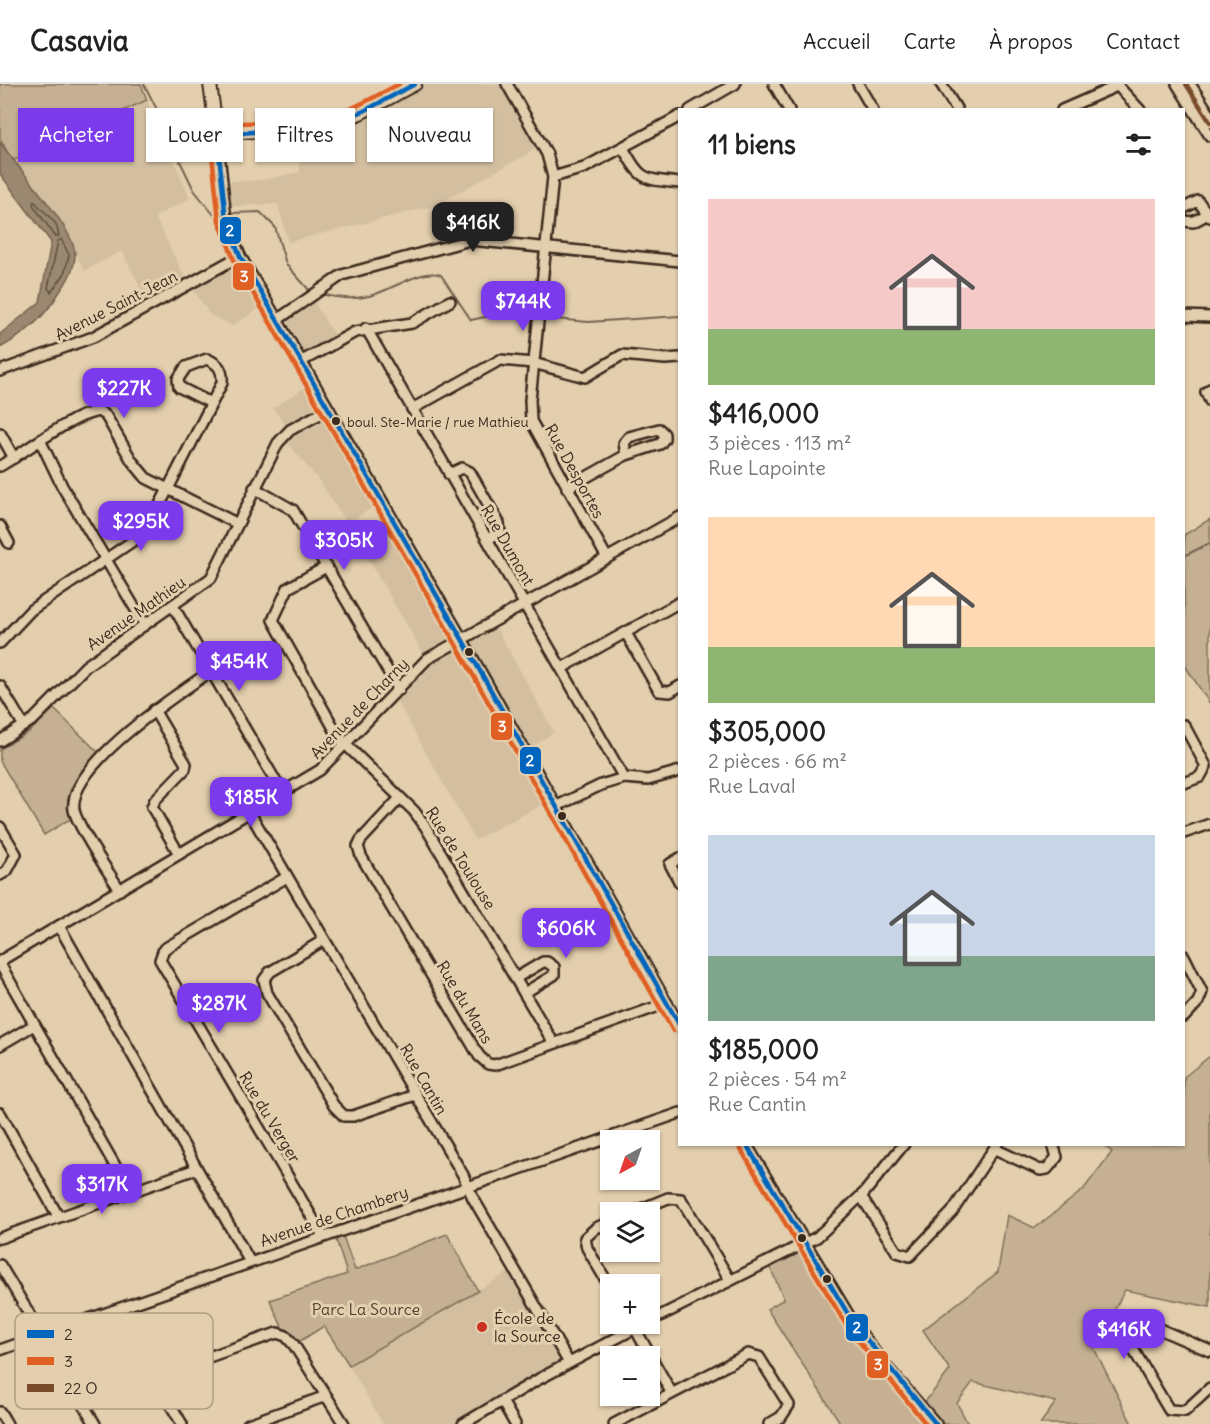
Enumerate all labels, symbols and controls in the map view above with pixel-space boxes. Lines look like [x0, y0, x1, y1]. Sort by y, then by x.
text: Casavia [30, 23, 129, 59]
text: Accueil [803, 28, 871, 55]
text: Carte [904, 28, 956, 55]
text: À propos [989, 28, 1073, 55]
text: Contact [1106, 28, 1180, 55]
chip: Acheter [18, 108, 134, 162]
chip: Louer [146, 108, 243, 162]
chip: Filtres [255, 108, 355, 162]
chip: Nouveau [367, 108, 493, 162]
text: 11 biens [708, 128, 796, 161]
icon: filters [1122, 128, 1155, 161]
pin: $416K [431, 202, 515, 253]
text: $416K [446, 209, 500, 234]
line badge: 2 [219, 216, 242, 245]
text: 2 [226, 220, 235, 240]
icon: home [878, 238, 986, 346]
line badge: 3 [232, 262, 255, 291]
street label: Avenue Saint-Jean [52, 266, 180, 344]
text: 3 [239, 266, 249, 286]
pin: $744K [481, 281, 565, 332]
text: $744K [495, 288, 551, 313]
pin: $227K [82, 368, 166, 419]
text: $227K [96, 375, 152, 400]
text: $416,000 [708, 397, 819, 430]
place label: boul. Ste-Marie / rue Mathieu [347, 413, 529, 431]
marker: boul. Ste-Marie / rue Mathieu [330, 415, 342, 427]
street label: Rue Desportes [541, 420, 609, 522]
text: 3 pièces · 113 m² [708, 430, 851, 455]
text: Rue Lapointe [708, 455, 826, 480]
pin: $295K [99, 501, 183, 552]
street label: Rue Dumont [477, 501, 539, 589]
text: $295K [112, 508, 170, 533]
pin: $305K [302, 520, 386, 571]
text: $305K [314, 527, 374, 552]
icon: home [878, 556, 986, 664]
street label: Avenue Mathieu [83, 572, 189, 654]
pin: $454K [197, 641, 281, 692]
unlabelled marker [463, 646, 475, 658]
text: $454K [210, 648, 268, 673]
street label: Avenue de Charny [306, 653, 412, 763]
line badge: 3 [490, 712, 513, 741]
text: $305,000 [708, 715, 826, 748]
text: 3 [497, 716, 507, 736]
line badge: 2 [519, 746, 542, 775]
text: 2 pièces · 66 m² [708, 748, 847, 773]
text: 2 [526, 750, 535, 770]
text: Rue Laval [708, 773, 795, 798]
pin: $185K [209, 777, 293, 828]
text: $185K [224, 784, 278, 809]
street label: Rue de Toulouse [422, 803, 500, 913]
unlabelled marker [556, 810, 568, 822]
icon: home [878, 874, 986, 982]
pin: $606K [524, 908, 608, 959]
text: $606K [536, 915, 596, 940]
street label: Rue du Mans [433, 957, 497, 1047]
pin: $287K [177, 983, 261, 1034]
text: $287K [191, 990, 247, 1015]
text: $185,000 [708, 1033, 819, 1066]
street label: Rue Cantin [396, 1040, 452, 1118]
text: 2 pièces · 54 m² [708, 1066, 847, 1091]
street label: Rue du Verger [235, 1068, 305, 1167]
text: Rue Cantin [708, 1091, 806, 1116]
north arrow [600, 1130, 660, 1190]
map controls [600, 1130, 660, 1406]
pin: $317K [60, 1164, 144, 1215]
text: $317K [76, 1171, 128, 1196]
street label: Avenue de Chambery [257, 1181, 411, 1251]
button: layers [600, 1202, 660, 1262]
unlabelled marker [796, 1232, 808, 1244]
unlabelled marker [821, 1273, 833, 1285]
button: + [600, 1274, 660, 1334]
park label: Parc La Source [312, 1299, 420, 1319]
place label: École de la Source [494, 1308, 561, 1346]
pin: $416K [1082, 1309, 1166, 1360]
legend [15, 1313, 213, 1409]
line badge: 2 [845, 1313, 869, 1342]
text: $416K [1097, 1316, 1151, 1341]
text: 2 [853, 1317, 862, 1337]
marker: École de la Source [475, 1320, 489, 1334]
text: 2 [64, 1324, 73, 1344]
button: − [600, 1346, 660, 1406]
line badge: 3 [866, 1350, 889, 1379]
text: 3 [64, 1351, 73, 1371]
text: 3 [873, 1354, 883, 1374]
text: 22 O [64, 1378, 98, 1398]

